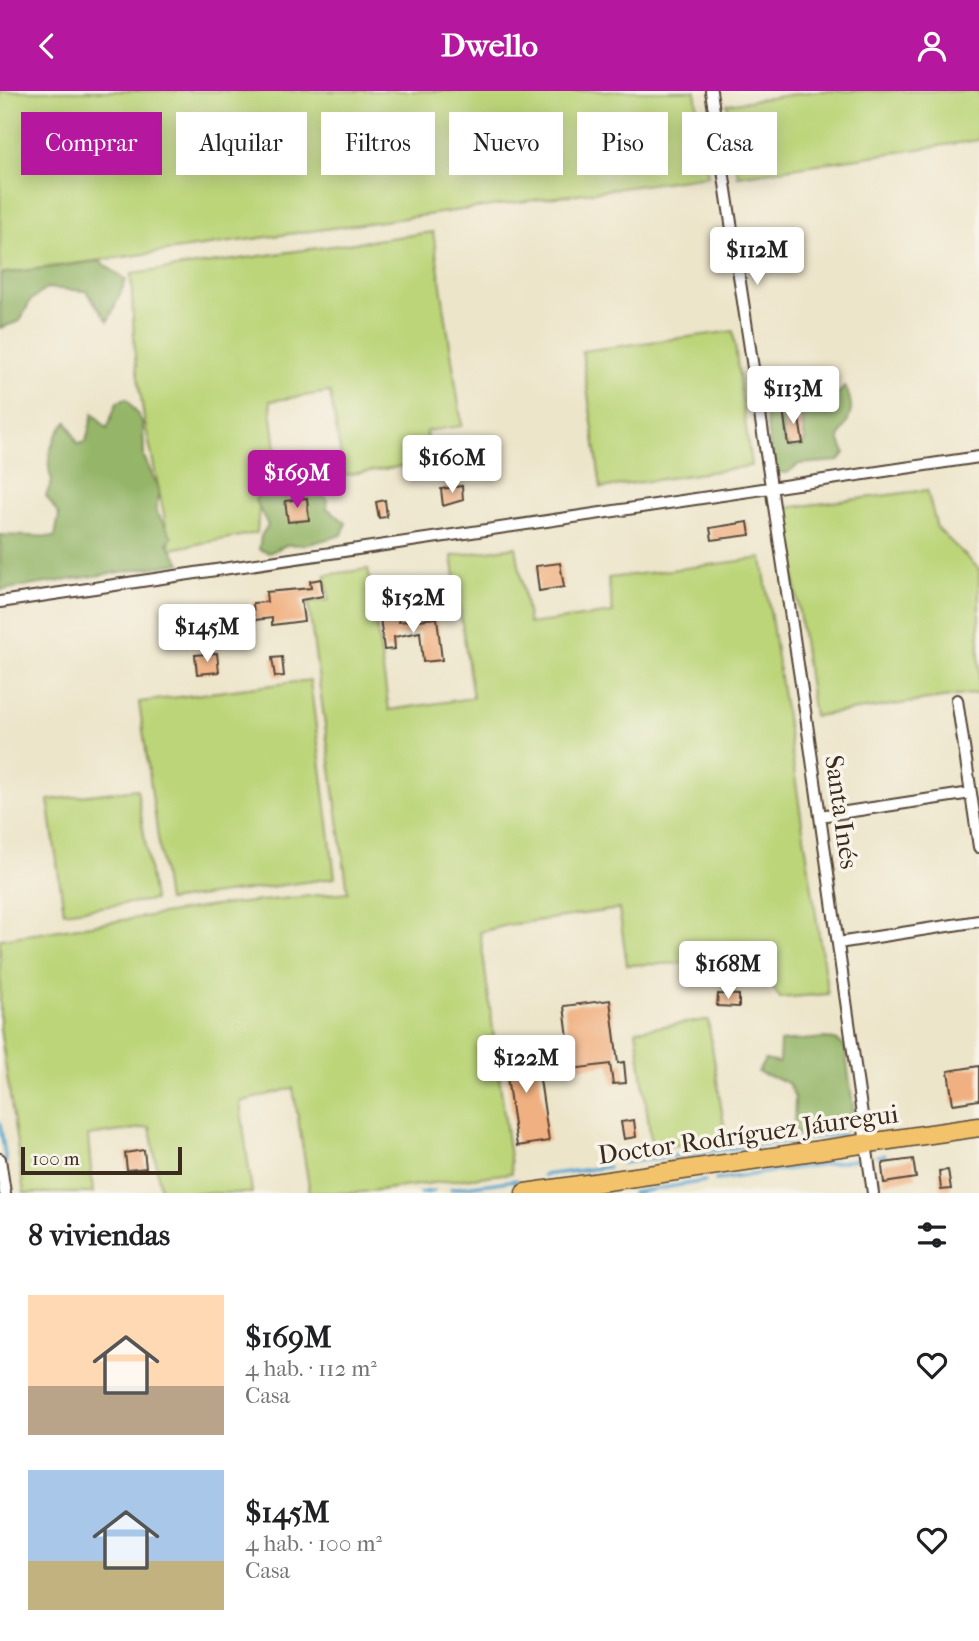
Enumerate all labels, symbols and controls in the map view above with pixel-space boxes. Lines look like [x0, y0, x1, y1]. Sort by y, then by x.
icon: back [28, 27, 66, 65]
text: Dwello [441, 27, 538, 64]
icon: person [913, 27, 951, 65]
chip: Comprar [21, 112, 162, 175]
chip: Alquilar [176, 112, 307, 175]
chip: Filtros [321, 112, 435, 175]
chip: Nuevo [449, 112, 563, 175]
chip: Piso [577, 112, 668, 175]
chip: Casa [682, 112, 777, 175]
pin: $112M [708, 227, 806, 287]
text: $112M [726, 236, 788, 263]
pin: $113M [744, 367, 842, 426]
text: $113M [763, 375, 823, 402]
pin: $160M [403, 435, 501, 495]
text: $160M [419, 444, 485, 471]
pin: $169M [248, 451, 346, 510]
text: $169M [264, 459, 330, 486]
pin: $152M [364, 575, 462, 635]
text: $152M [381, 584, 445, 611]
pin: $145M [158, 605, 256, 664]
text: $145M [175, 613, 239, 640]
street label: Santa Inés [818, 753, 865, 871]
pin: $168M [679, 941, 777, 1001]
text: $168M [695, 950, 761, 977]
pin: $122M [477, 1035, 575, 1095]
text: $122M [493, 1044, 559, 1071]
street label: Doctor Rodríguez Jáuregui [596, 1098, 901, 1171]
scale bar [21, 1144, 182, 1176]
text: 100 m [32, 1148, 80, 1170]
icon: filters [913, 1216, 951, 1254]
text: 8 viviendas [28, 1218, 170, 1253]
text: $169M [245, 1320, 332, 1355]
icon: home [84, 1323, 168, 1407]
icon: heart [913, 1346, 951, 1384]
text: 4 hab. · 112 m² [245, 1355, 377, 1382]
text: Casa [245, 1382, 290, 1409]
text: $145M [245, 1495, 330, 1530]
icon: home [84, 1498, 168, 1582]
icon: heart [913, 1521, 951, 1559]
text: 4 hab. · 100 m² [245, 1530, 382, 1557]
text: Casa [245, 1557, 290, 1584]

